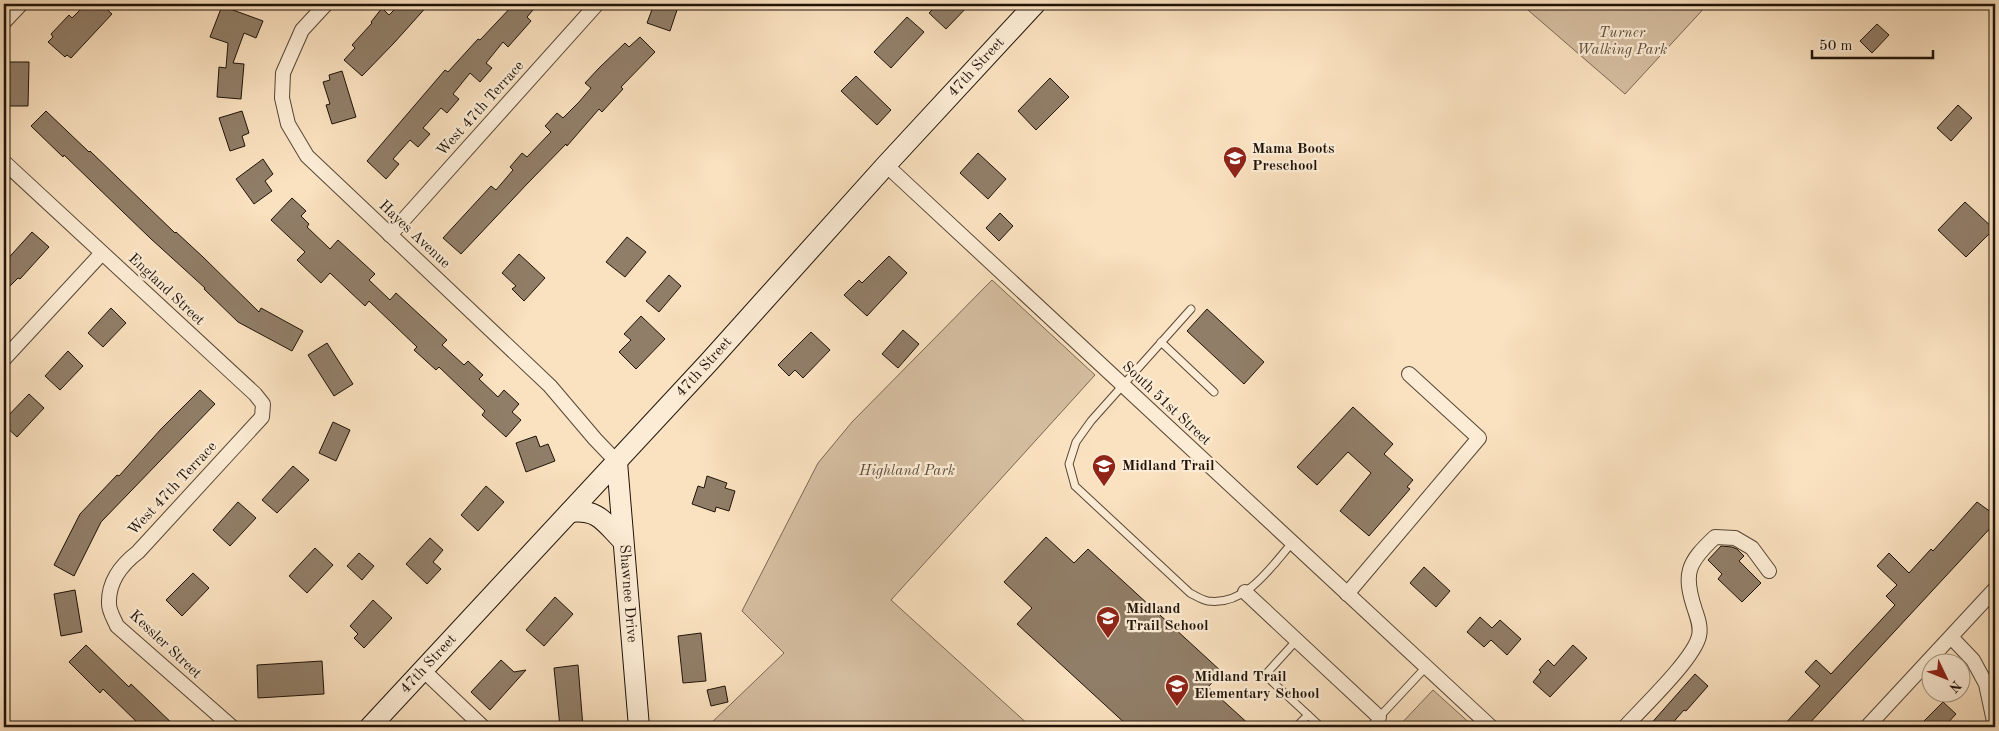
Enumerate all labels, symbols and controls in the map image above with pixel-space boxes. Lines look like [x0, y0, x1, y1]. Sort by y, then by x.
park label: Turner Walking Park [1577, 26, 1667, 58]
scale bar [1812, 28, 1933, 60]
street label: 47th Street [945, 35, 1007, 100]
text: 50 m [1819, 39, 1853, 54]
street label: West 47th Terrace [435, 59, 528, 159]
place label: Mama Boots Preschool [1252, 142, 1334, 174]
school or university icon: Mama Boots Preschool [1222, 145, 1248, 179]
street label: Hayes Avenue [375, 198, 453, 272]
street label: England Street [125, 251, 207, 329]
street label: 47th Street [673, 334, 735, 400]
street label: South 51st Street [1119, 359, 1213, 449]
street label: West 47th Terrace [126, 439, 220, 539]
school or university icon: Midland Trail [1091, 453, 1117, 487]
place label: Midland Trail [1122, 459, 1215, 474]
park label: Highland Park [858, 464, 955, 479]
street label: Shawnee Drive [616, 544, 639, 643]
place label: Midland Trail School [1126, 602, 1209, 634]
school or university icon: Midland Trail School [1095, 605, 1121, 639]
street label: Kessler Street [126, 608, 204, 682]
street label: 47th Street [398, 631, 459, 697]
north arrow [1922, 654, 1972, 704]
place label: Midland Trail Elementary School [1194, 670, 1320, 702]
school or university icon: Midland Trail Elementary School [1164, 673, 1190, 707]
text: N [1946, 677, 1964, 695]

